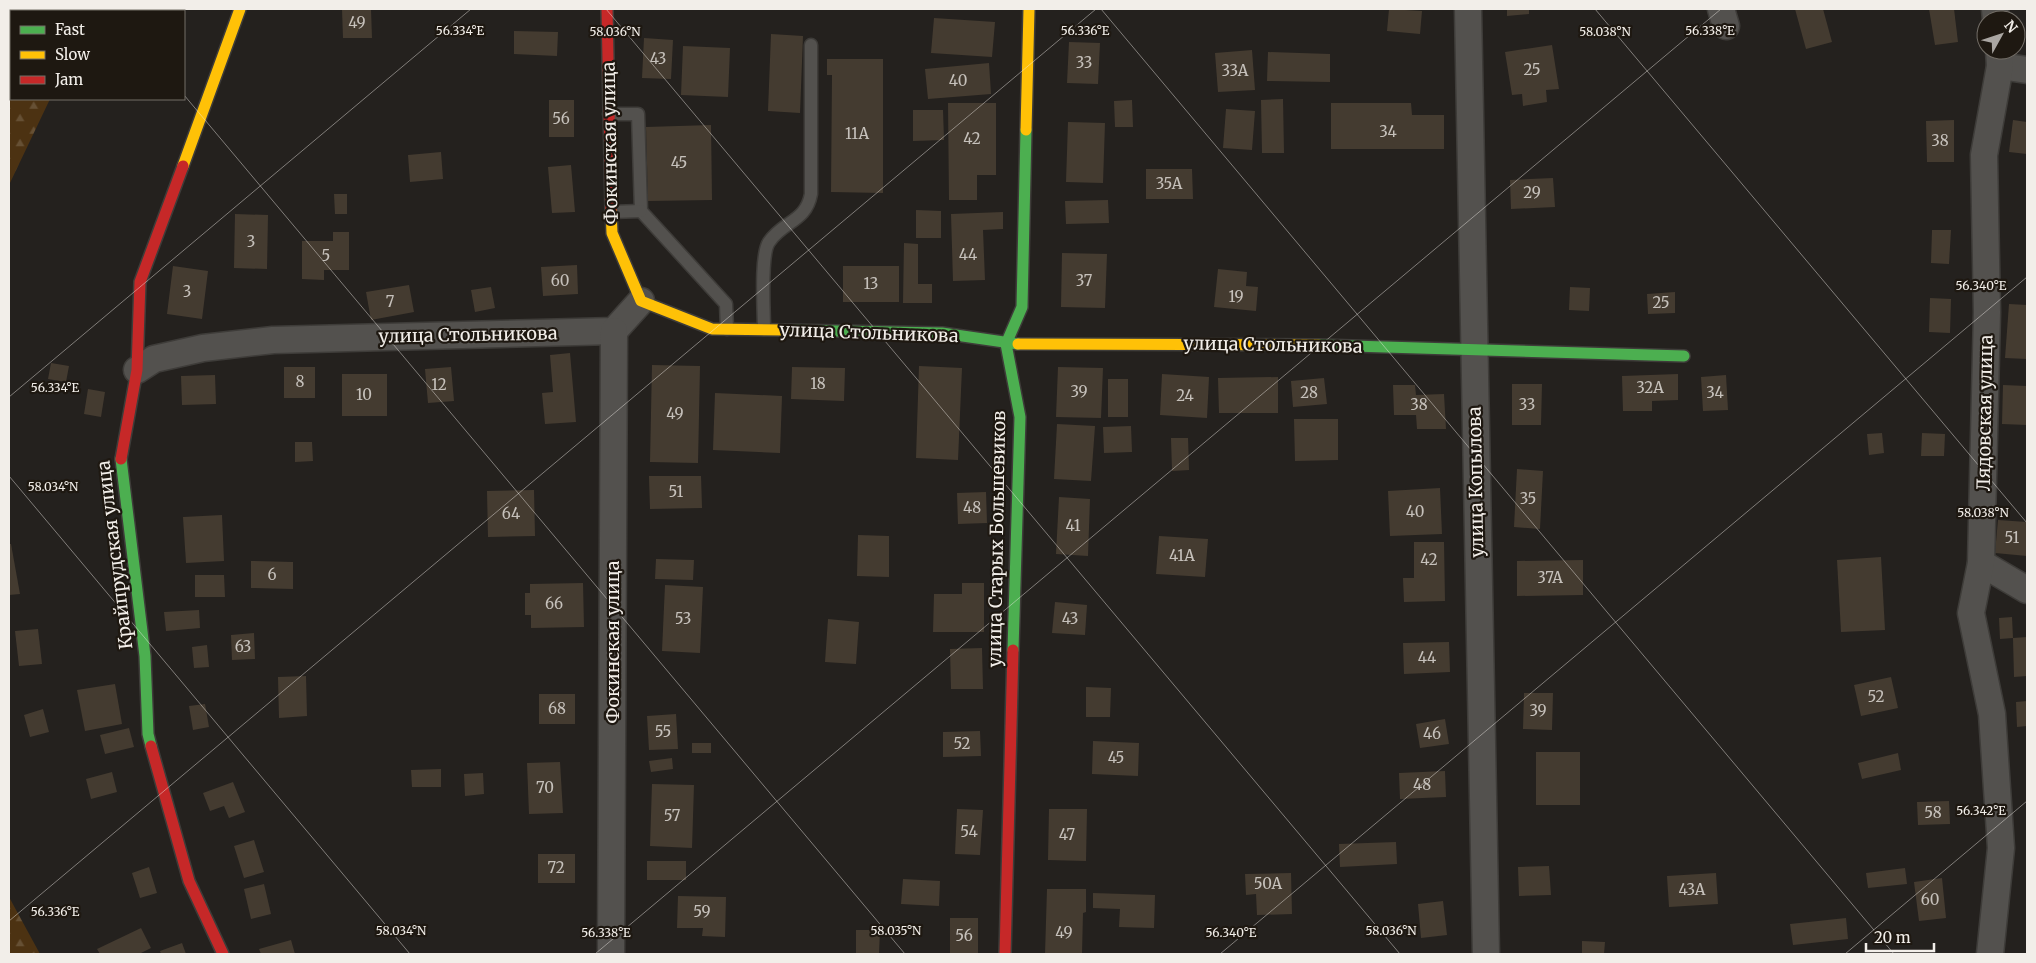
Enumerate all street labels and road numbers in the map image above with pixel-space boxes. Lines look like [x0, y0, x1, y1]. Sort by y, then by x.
street label: Фокинская улица [597, 61, 622, 225]
street label: улица Стольникова [779, 318, 959, 347]
street label: улица Стольникова [378, 321, 558, 348]
street label: улица Стольникова [1183, 331, 1363, 358]
street label: Лядовская улица [1972, 334, 1997, 491]
street label: улица Копылова [1463, 406, 1488, 558]
street label: улица Старых Большевиков [983, 410, 1010, 668]
street label: Крайпрудская улица [91, 459, 137, 651]
street label: Фокинская улица [601, 560, 624, 723]

